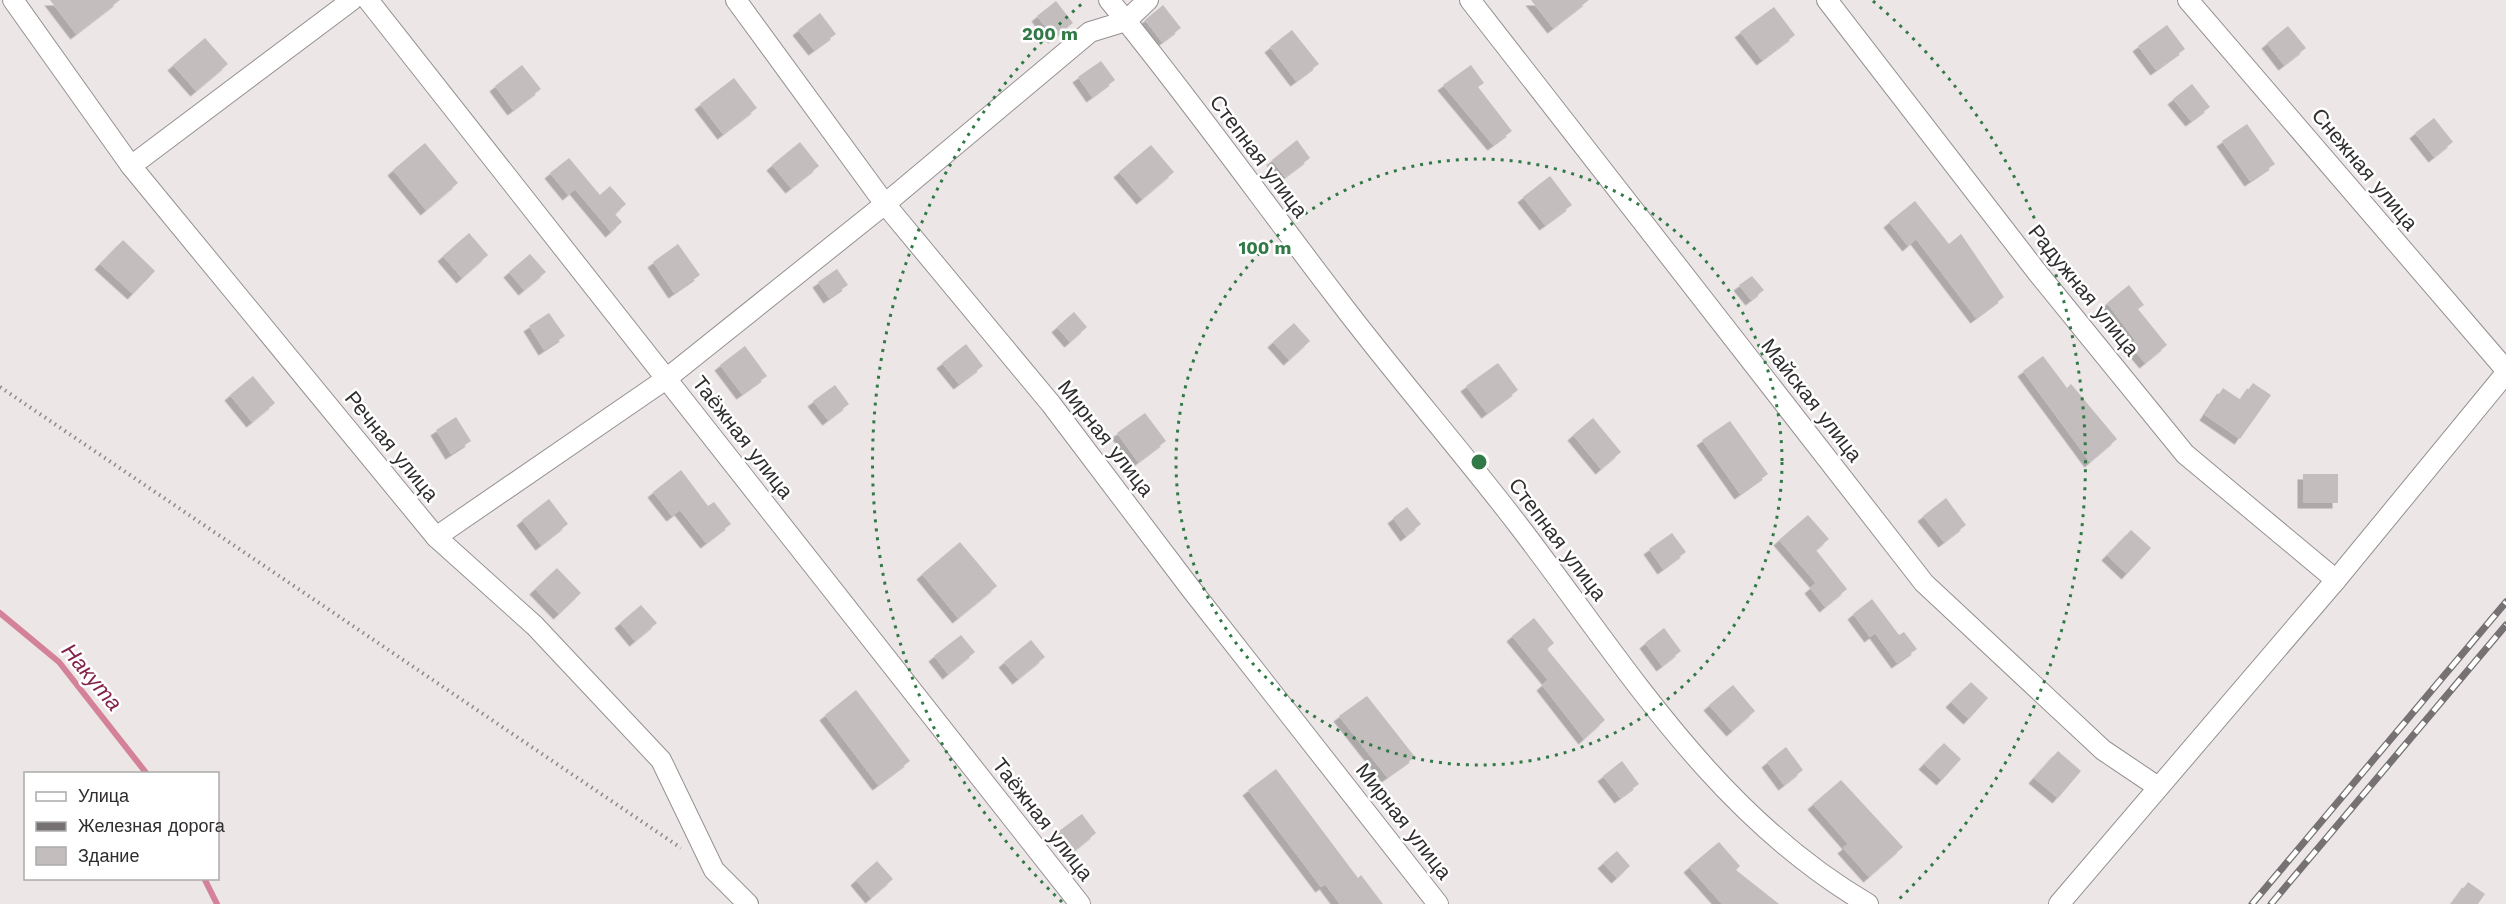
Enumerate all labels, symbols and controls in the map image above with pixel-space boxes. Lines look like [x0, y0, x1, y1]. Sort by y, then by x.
text: 200 m [1022, 23, 1078, 44]
street label: Степная улица [1205, 90, 1313, 223]
street label: Снежная улица [2307, 103, 2424, 235]
street label: Радужная улица [2023, 219, 2145, 361]
text: 100 m [1238, 237, 1292, 258]
street label: Майская улица [1756, 334, 1868, 467]
street label: Таёжная улица [687, 371, 799, 504]
street label: Мирная улица [1053, 375, 1159, 501]
street label: Речная улица [340, 386, 444, 506]
centre of rings [1469, 452, 1489, 472]
street label: Степная улица [1504, 473, 1612, 606]
water label: Накута [57, 638, 127, 716]
street label: Таёжная улица [987, 753, 1099, 886]
street label: Мирная улица [1351, 758, 1457, 884]
legend [24, 772, 219, 880]
text: Улица [78, 785, 130, 806]
text: Железная дорога [78, 815, 226, 836]
text: Здание [78, 845, 139, 866]

